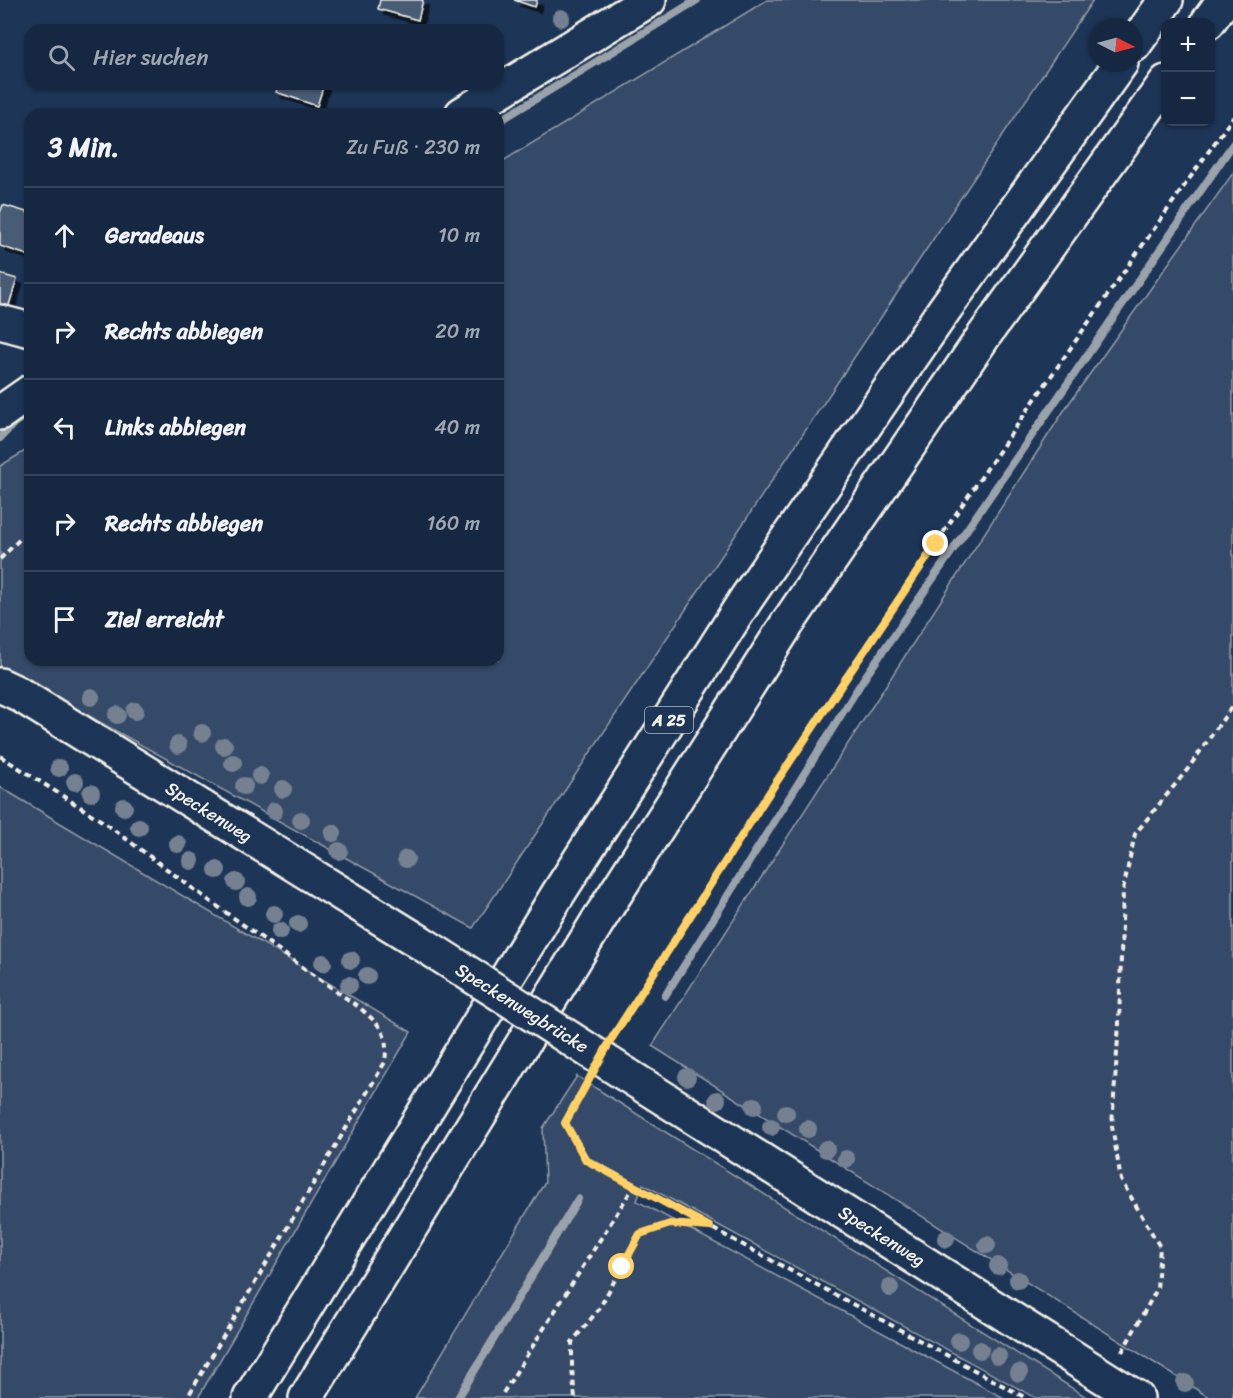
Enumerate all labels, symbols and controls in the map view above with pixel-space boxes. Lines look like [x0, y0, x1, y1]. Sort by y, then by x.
north arrow [1089, 18, 1143, 72]
map controls [1161, 18, 1215, 126]
button: + [1161, 18, 1215, 72]
search box [24, 24, 504, 90]
text: Hier suchen [93, 38, 208, 77]
icon: search [45, 41, 78, 74]
button: − [1161, 72, 1215, 126]
text: 3 Min. [48, 124, 119, 170]
text: Zu Fuß · 230 m [346, 130, 480, 165]
text: Geradeaus [105, 216, 204, 255]
text: 10 m [438, 218, 480, 253]
icon: ahead [48, 219, 81, 252]
text: Rechts abbiegen [105, 312, 263, 351]
text: 20 m [435, 314, 480, 349]
icon: right [48, 315, 81, 348]
text: Links abbiegen [105, 408, 246, 447]
text: 40 m [434, 410, 480, 445]
icon: left [48, 411, 81, 444]
text: Rechts abbiegen [105, 504, 263, 543]
text: 160 m [427, 506, 480, 541]
icon: right [48, 507, 81, 540]
route end [922, 530, 948, 556]
text: Ziel erreicht [105, 600, 224, 639]
icon: arrive [48, 603, 81, 636]
road number: A 25 [645, 707, 693, 733]
street label: Speckenweg [159, 773, 259, 851]
street label: Speckenwegbrücke [449, 954, 595, 1062]
street label: Speckenweg [832, 1197, 932, 1275]
route start [608, 1253, 634, 1279]

